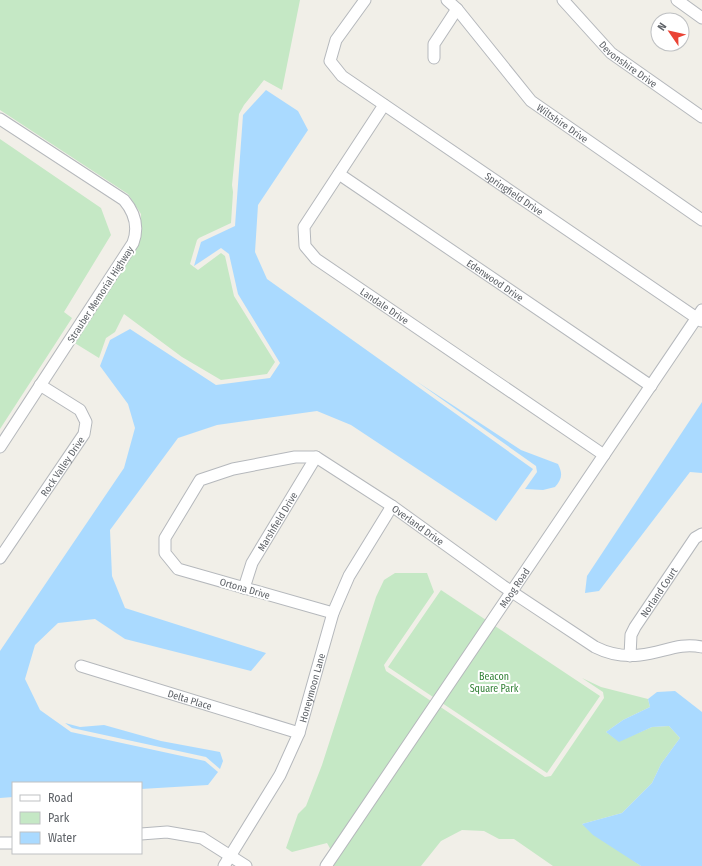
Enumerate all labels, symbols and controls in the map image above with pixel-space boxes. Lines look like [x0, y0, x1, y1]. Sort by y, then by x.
north arrow [650, 12, 690, 52]
text: N [655, 20, 669, 33]
street label: Devonshire Drive [596, 39, 659, 91]
street label: Wiltshire Drive [534, 102, 590, 146]
street label: Springfield Drive [482, 170, 545, 219]
street label: Strauber Memorial Highway [65, 244, 137, 345]
street label: Edenwood Drive [464, 257, 526, 305]
street label: Landale Drive [358, 286, 411, 327]
street label: Rock Valley Drive [39, 434, 88, 499]
street label: Marshfield Drive [256, 490, 300, 553]
street label: Overland Drive [389, 503, 446, 548]
street label: Norland Court [638, 565, 681, 620]
street label: Moog Road [497, 566, 533, 610]
street label: Ortona Drive [218, 576, 271, 602]
street label: Honeymoon Lane [297, 652, 328, 724]
park label: Beacon Square Park [470, 671, 519, 695]
street label: Delta Place [166, 688, 213, 713]
legend [12, 782, 142, 854]
text: Road [48, 791, 73, 805]
text: Park [48, 811, 70, 825]
text: Water [48, 831, 77, 845]

